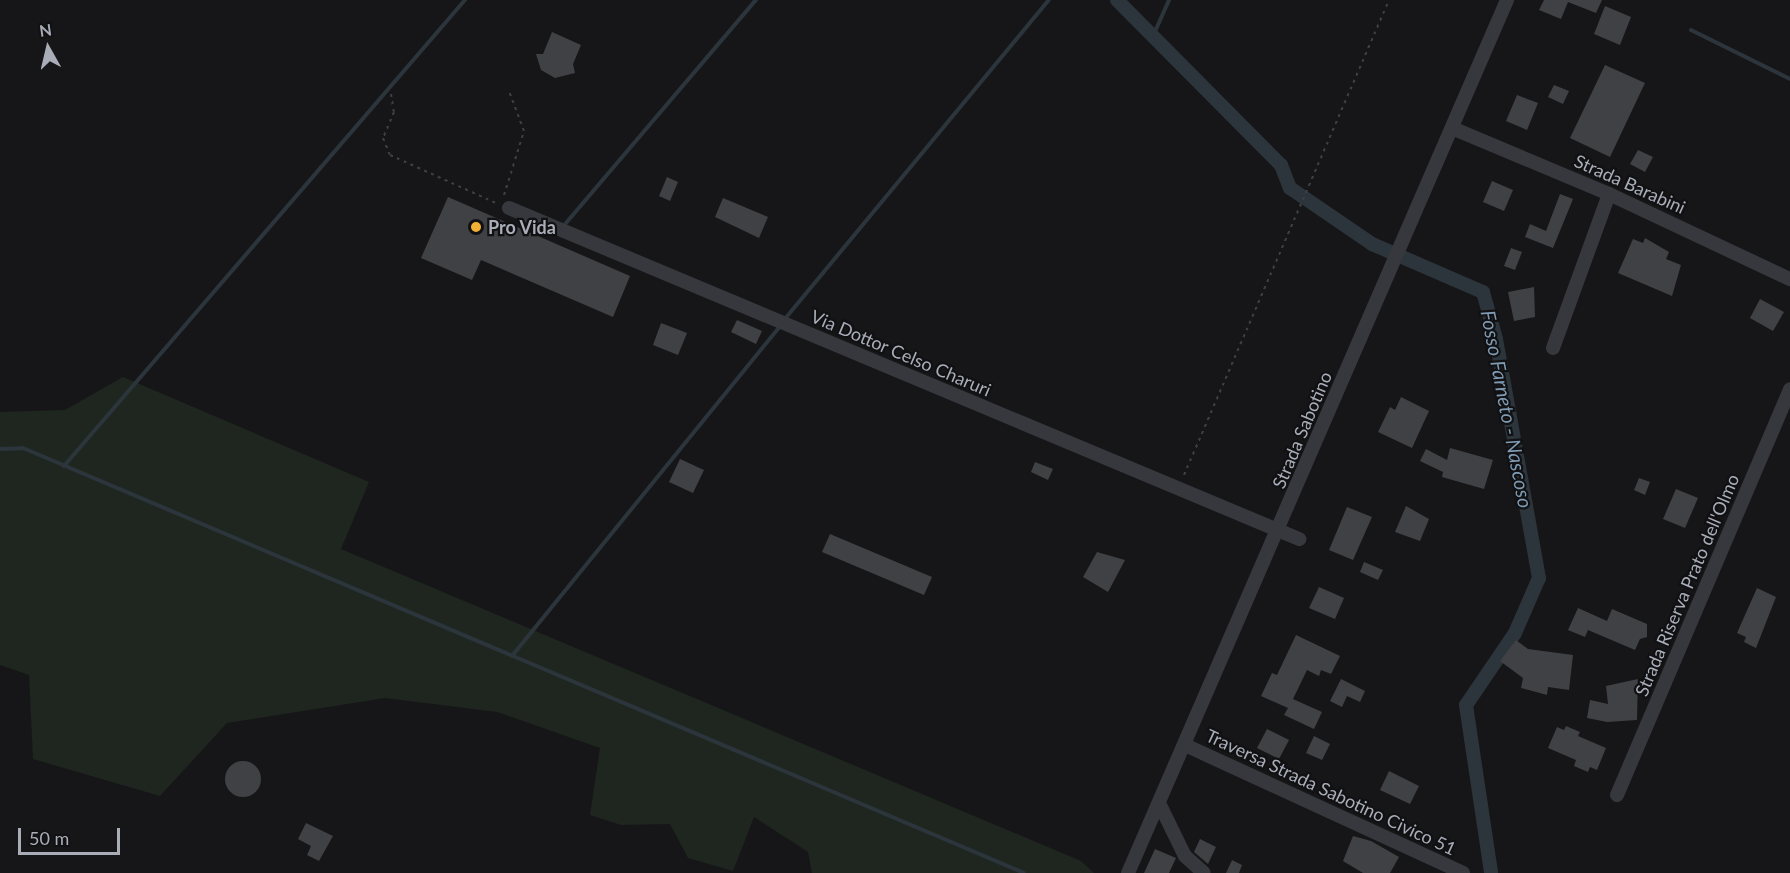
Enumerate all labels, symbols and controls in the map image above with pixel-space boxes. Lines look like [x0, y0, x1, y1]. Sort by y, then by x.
north arrow [18, 18, 78, 78]
text: N [38, 19, 53, 40]
street label: Strada Barabini [1571, 150, 1689, 218]
place label: Pro Vida [488, 216, 557, 238]
marker: Pro Vida [469, 220, 483, 234]
street label: Via Dottor Celso Charuri [808, 305, 994, 401]
water label: Fosso Farneto - Nascoso [1476, 308, 1538, 510]
street label: Strada Sabotino [1268, 368, 1336, 492]
street label: Strada Riserva Prato dell'Olmo [1630, 471, 1744, 699]
street label: Traversa Strada Sabotino Civico 51 [1202, 724, 1460, 860]
scale bar [21, 816, 123, 854]
text: 50 m [29, 827, 69, 849]

